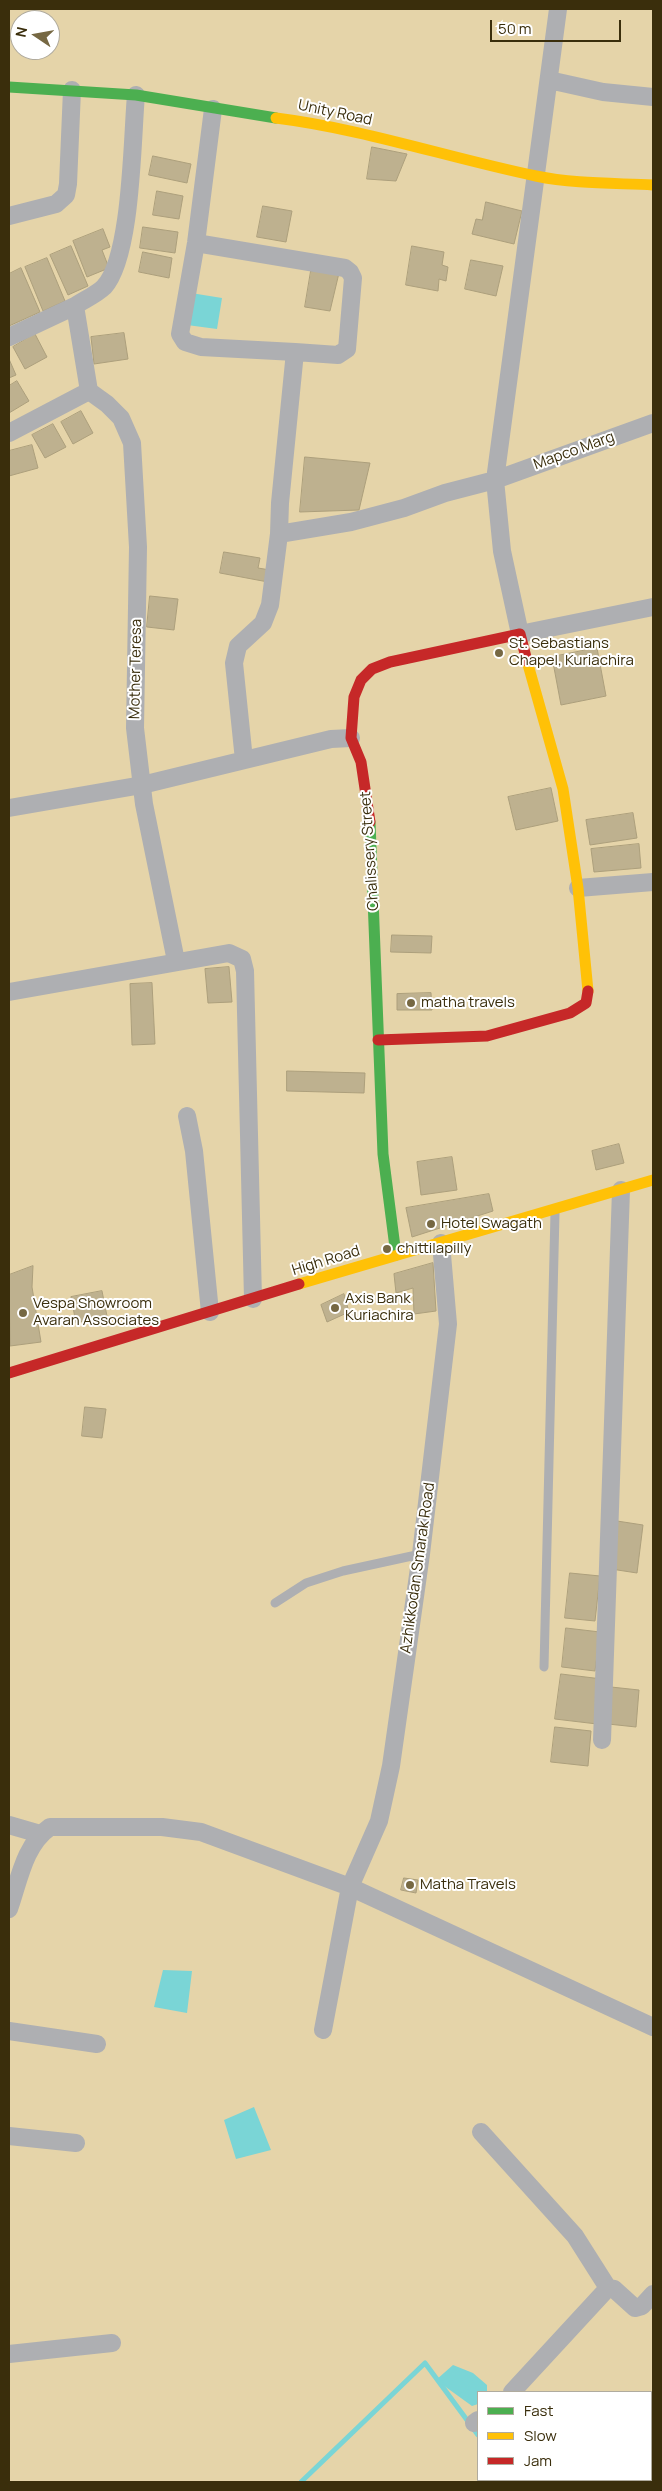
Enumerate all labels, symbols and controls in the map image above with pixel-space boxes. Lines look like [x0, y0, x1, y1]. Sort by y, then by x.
north arrow [10, 10, 60, 60]
scale bar [492, 10, 623, 42]
text: 50 m [498, 18, 532, 39]
text: N [10, 25, 31, 39]
street label: Unity Road [296, 96, 374, 130]
street label: Mapco Marg [531, 428, 617, 474]
street label: Mother Teresa [126, 619, 146, 719]
place label: St. Sebastians Chapel, Kuriachira [509, 635, 634, 670]
marker: St. Sebastians Chapel, Kuriachira [493, 647, 505, 659]
street label: Chalissery Street [357, 791, 383, 911]
place label: matha travels [421, 994, 515, 1012]
marker: matha travels [405, 997, 417, 1009]
place label: Hotel Swagath [441, 1215, 542, 1233]
marker: Hotel Swagath [425, 1218, 437, 1230]
place label: chittilapilly [397, 1240, 471, 1258]
street label: High Road [290, 1242, 362, 1280]
marker: chittilapilly [381, 1243, 393, 1255]
place label: Axis Bank Kuriachira [345, 1290, 414, 1325]
place label: Vespa Showroom Avaran Associates [33, 1295, 159, 1330]
marker: Axis Bank Kuriachira [329, 1302, 341, 1314]
marker: Vespa Showroom Avaran Associates [17, 1307, 29, 1319]
street label: Azhikkodan Smarak Road [397, 1481, 439, 1655]
place label: Matha Travels [420, 1876, 516, 1894]
marker: Matha Travels [404, 1879, 416, 1891]
legend [477, 2391, 652, 2481]
text: Fast [524, 2400, 553, 2421]
text: Slow [524, 2425, 557, 2446]
text: Jam [524, 2450, 552, 2471]

